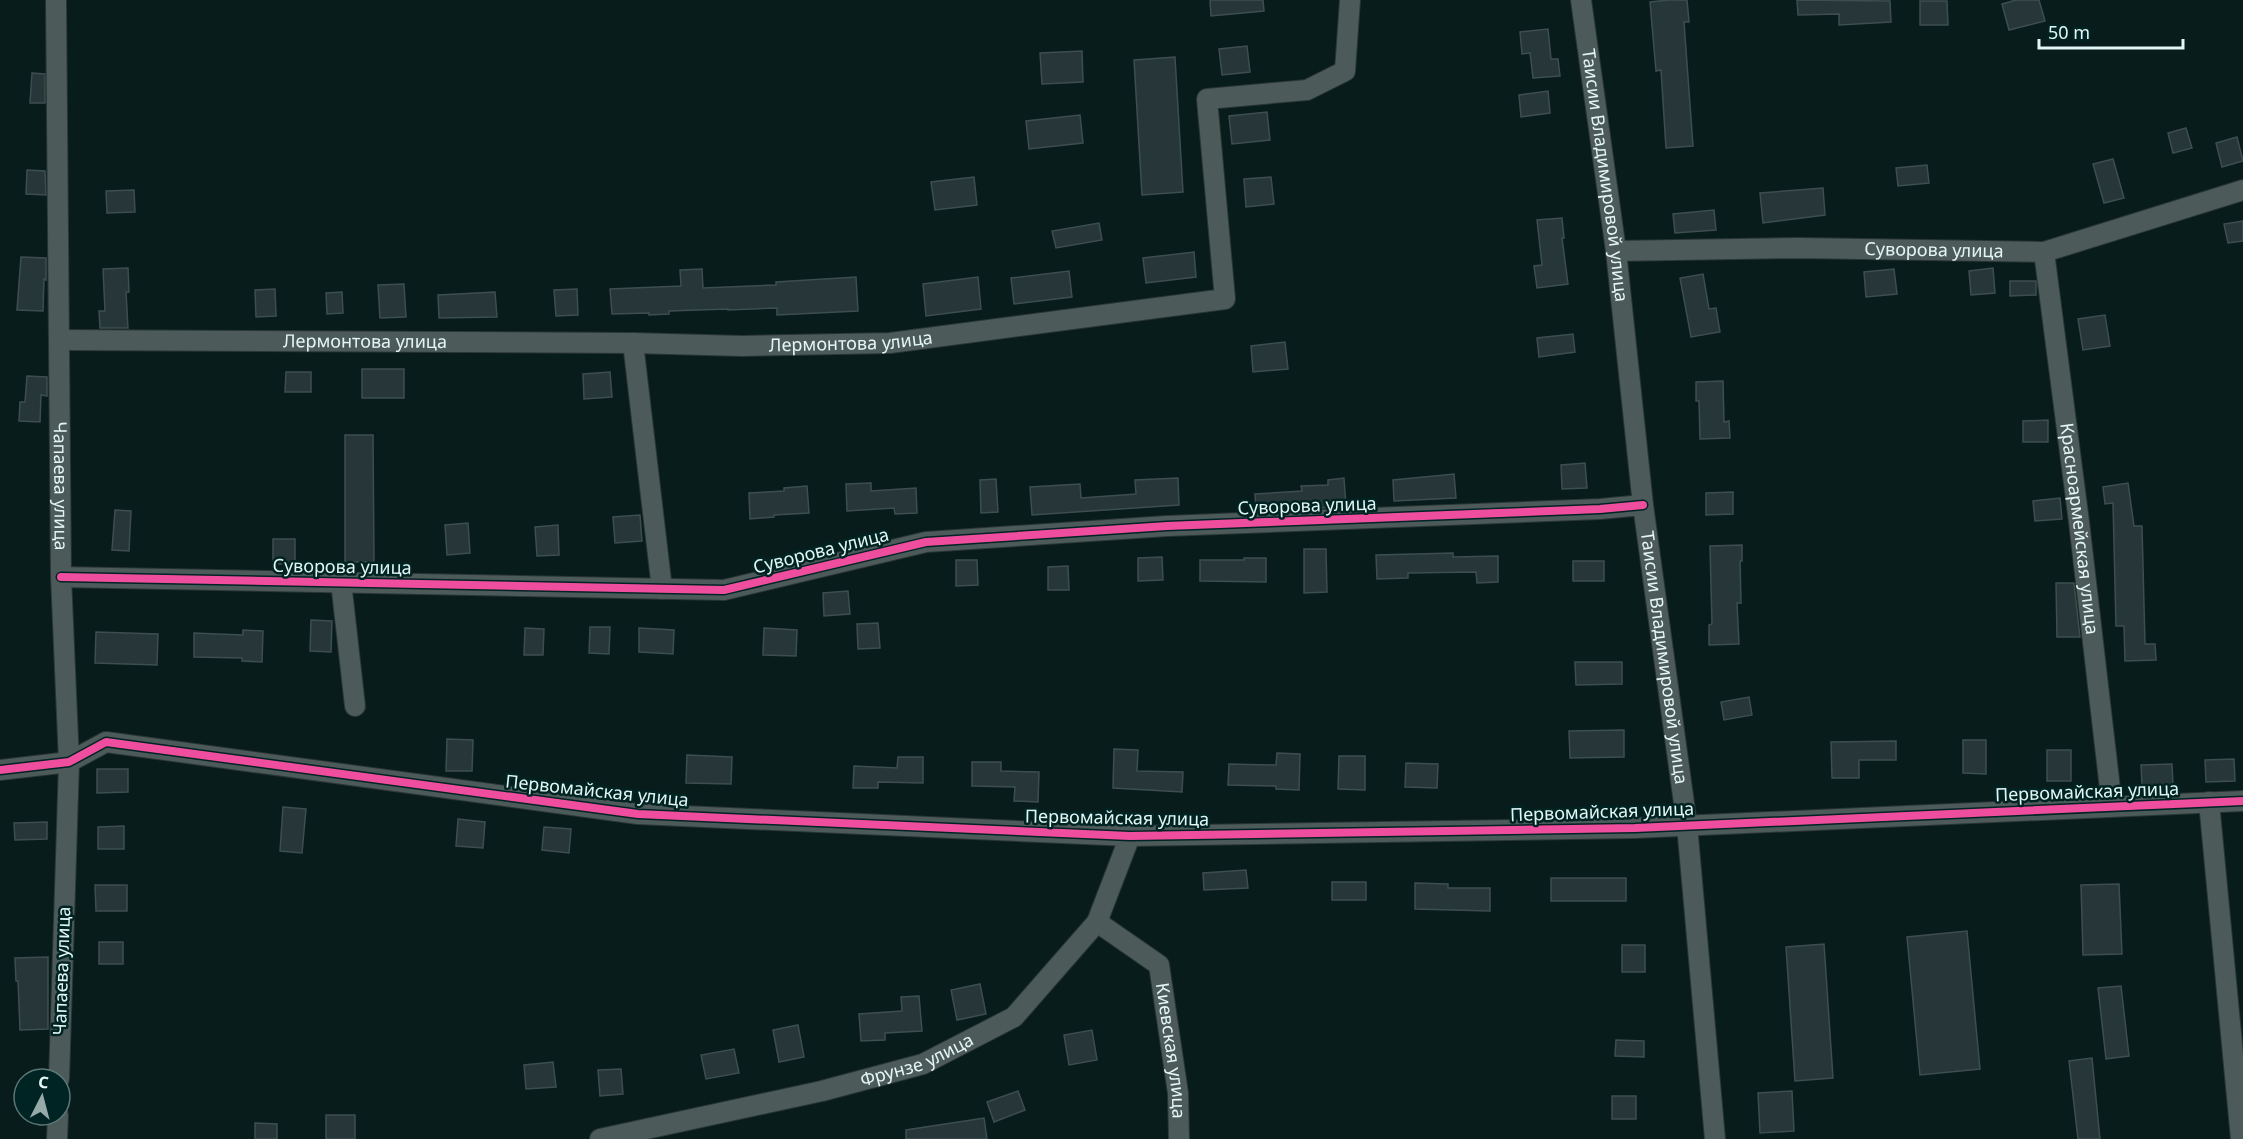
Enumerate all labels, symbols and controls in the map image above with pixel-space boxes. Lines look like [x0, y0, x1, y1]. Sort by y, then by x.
scale bar [2039, 12, 2183, 50]
text: 50 m [2048, 20, 2090, 44]
street label: Таисии Владимировой улица [1577, 47, 1634, 303]
street label: Суворова улица [1864, 236, 2004, 262]
street label: Лермонтова улица [769, 325, 934, 356]
street label: Лермонтова улица [283, 328, 447, 353]
street label: Чапаева улица [49, 421, 74, 551]
street label: Красноармейская улица [2055, 421, 2105, 636]
street label: Суворова улица [1237, 491, 1377, 519]
street label: Суворова улица [750, 522, 891, 578]
street label: Таисии Владимировой улица [1636, 529, 1694, 786]
street label: Суворова улица [272, 553, 412, 579]
street label: Первомайская улица [504, 768, 690, 812]
street label: Первомайская улица [1995, 776, 2179, 806]
street label: Первомайская улица [1510, 796, 1694, 826]
street label: Первомайская улица [1025, 803, 1209, 831]
street label: Чапаева улица [47, 906, 75, 1036]
street label: Киевская улица [1151, 981, 1192, 1119]
street label: Фрунзе улица [857, 1027, 977, 1091]
north arrow [12, 1067, 72, 1127]
text: С [37, 1071, 50, 1094]

